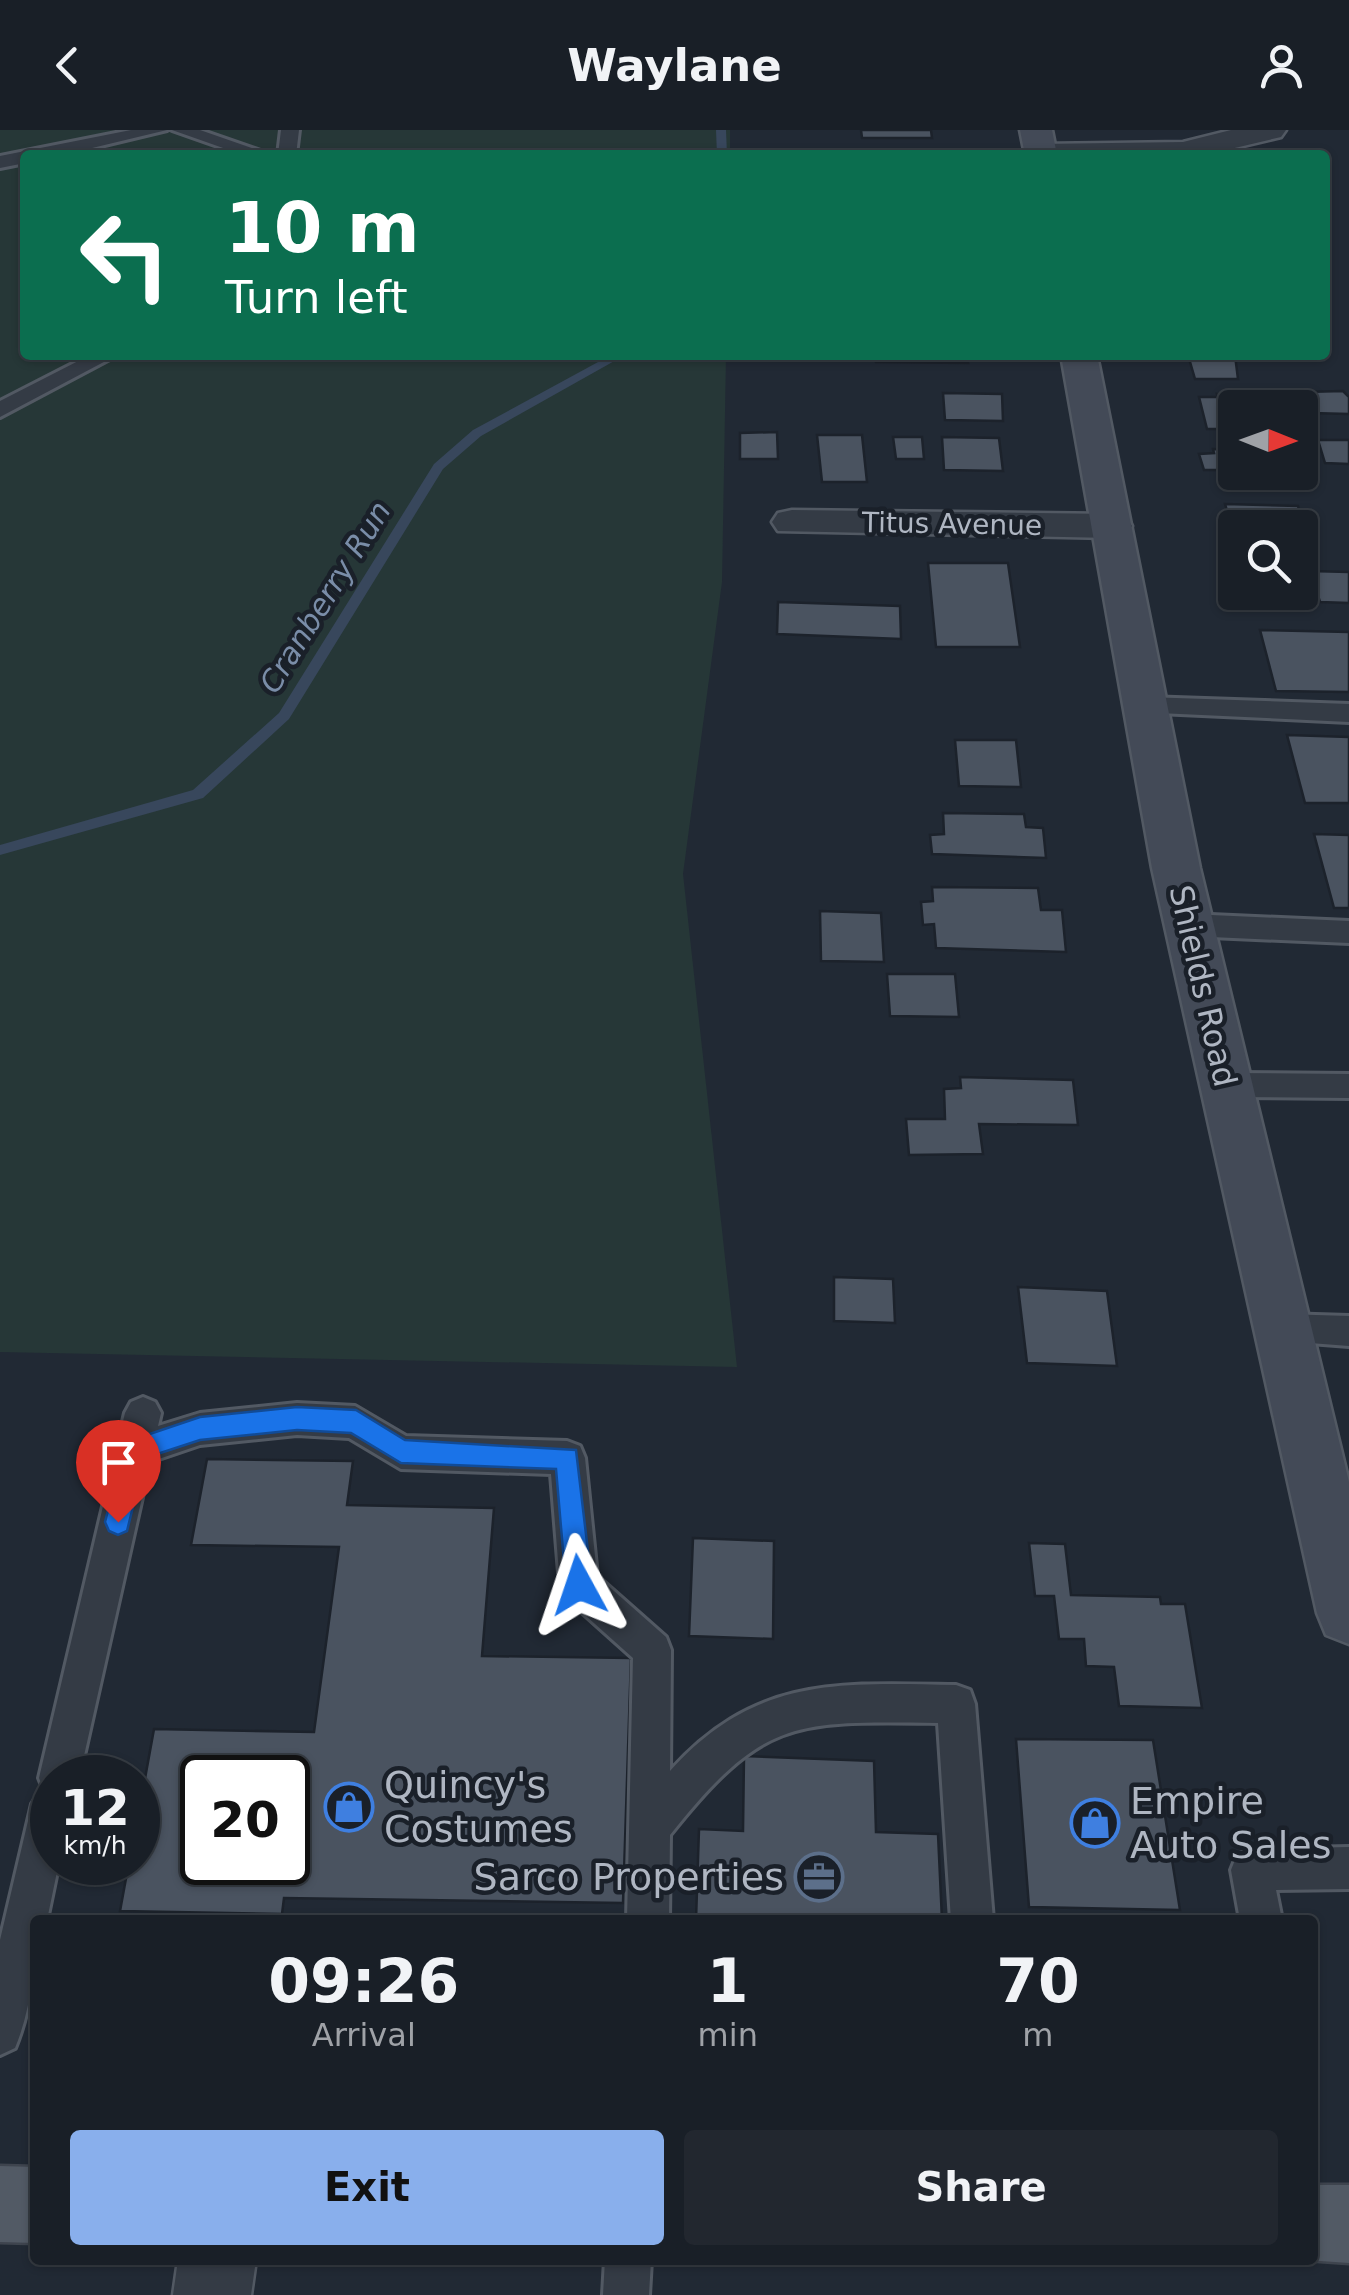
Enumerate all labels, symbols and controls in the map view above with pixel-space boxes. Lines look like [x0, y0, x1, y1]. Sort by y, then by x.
icon: back [40, 38, 95, 93]
icon: person [1254, 38, 1309, 93]
text: Waylane [567, 39, 782, 92]
text: 10 m [225, 187, 420, 269]
icon: left [60, 190, 190, 320]
text: Turn left [225, 271, 408, 324]
north arrow [1218, 390, 1318, 490]
map controls [1218, 390, 1318, 610]
water label: Cranberry Run [252, 495, 398, 699]
street label: Titus Avenue [861, 506, 1042, 542]
button: search [1218, 510, 1318, 610]
street label: Shields Road [1161, 882, 1245, 1090]
pin [76, 1420, 161, 1523]
icon: arrive [91, 1435, 146, 1490]
position arrow [527, 1533, 631, 1637]
speed limit sign: 20 [180, 1755, 310, 1885]
place label: Quincy's Costumes [384, 1763, 573, 1851]
text: 12 [60, 1779, 130, 1837]
place label: Empire Auto Sales [1130, 1779, 1331, 1867]
shop icon: Quincy's Costumes [323, 1781, 375, 1833]
shop icon: Empire Auto Sales [1069, 1797, 1121, 1849]
text: km/h [63, 1831, 127, 1860]
office icon: Sarco Properties [793, 1851, 845, 1903]
place label: Sarco Properties [474, 1855, 784, 1899]
text: 09:26 [268, 1946, 459, 2016]
text: 1 [707, 1946, 749, 2016]
text: 70 [996, 1946, 1080, 2016]
text: Arrival [312, 2016, 416, 2054]
text: min [698, 2016, 758, 2054]
text: m [1022, 2016, 1054, 2054]
button: Exit [70, 2130, 664, 2245]
button: Share [684, 2130, 1278, 2245]

